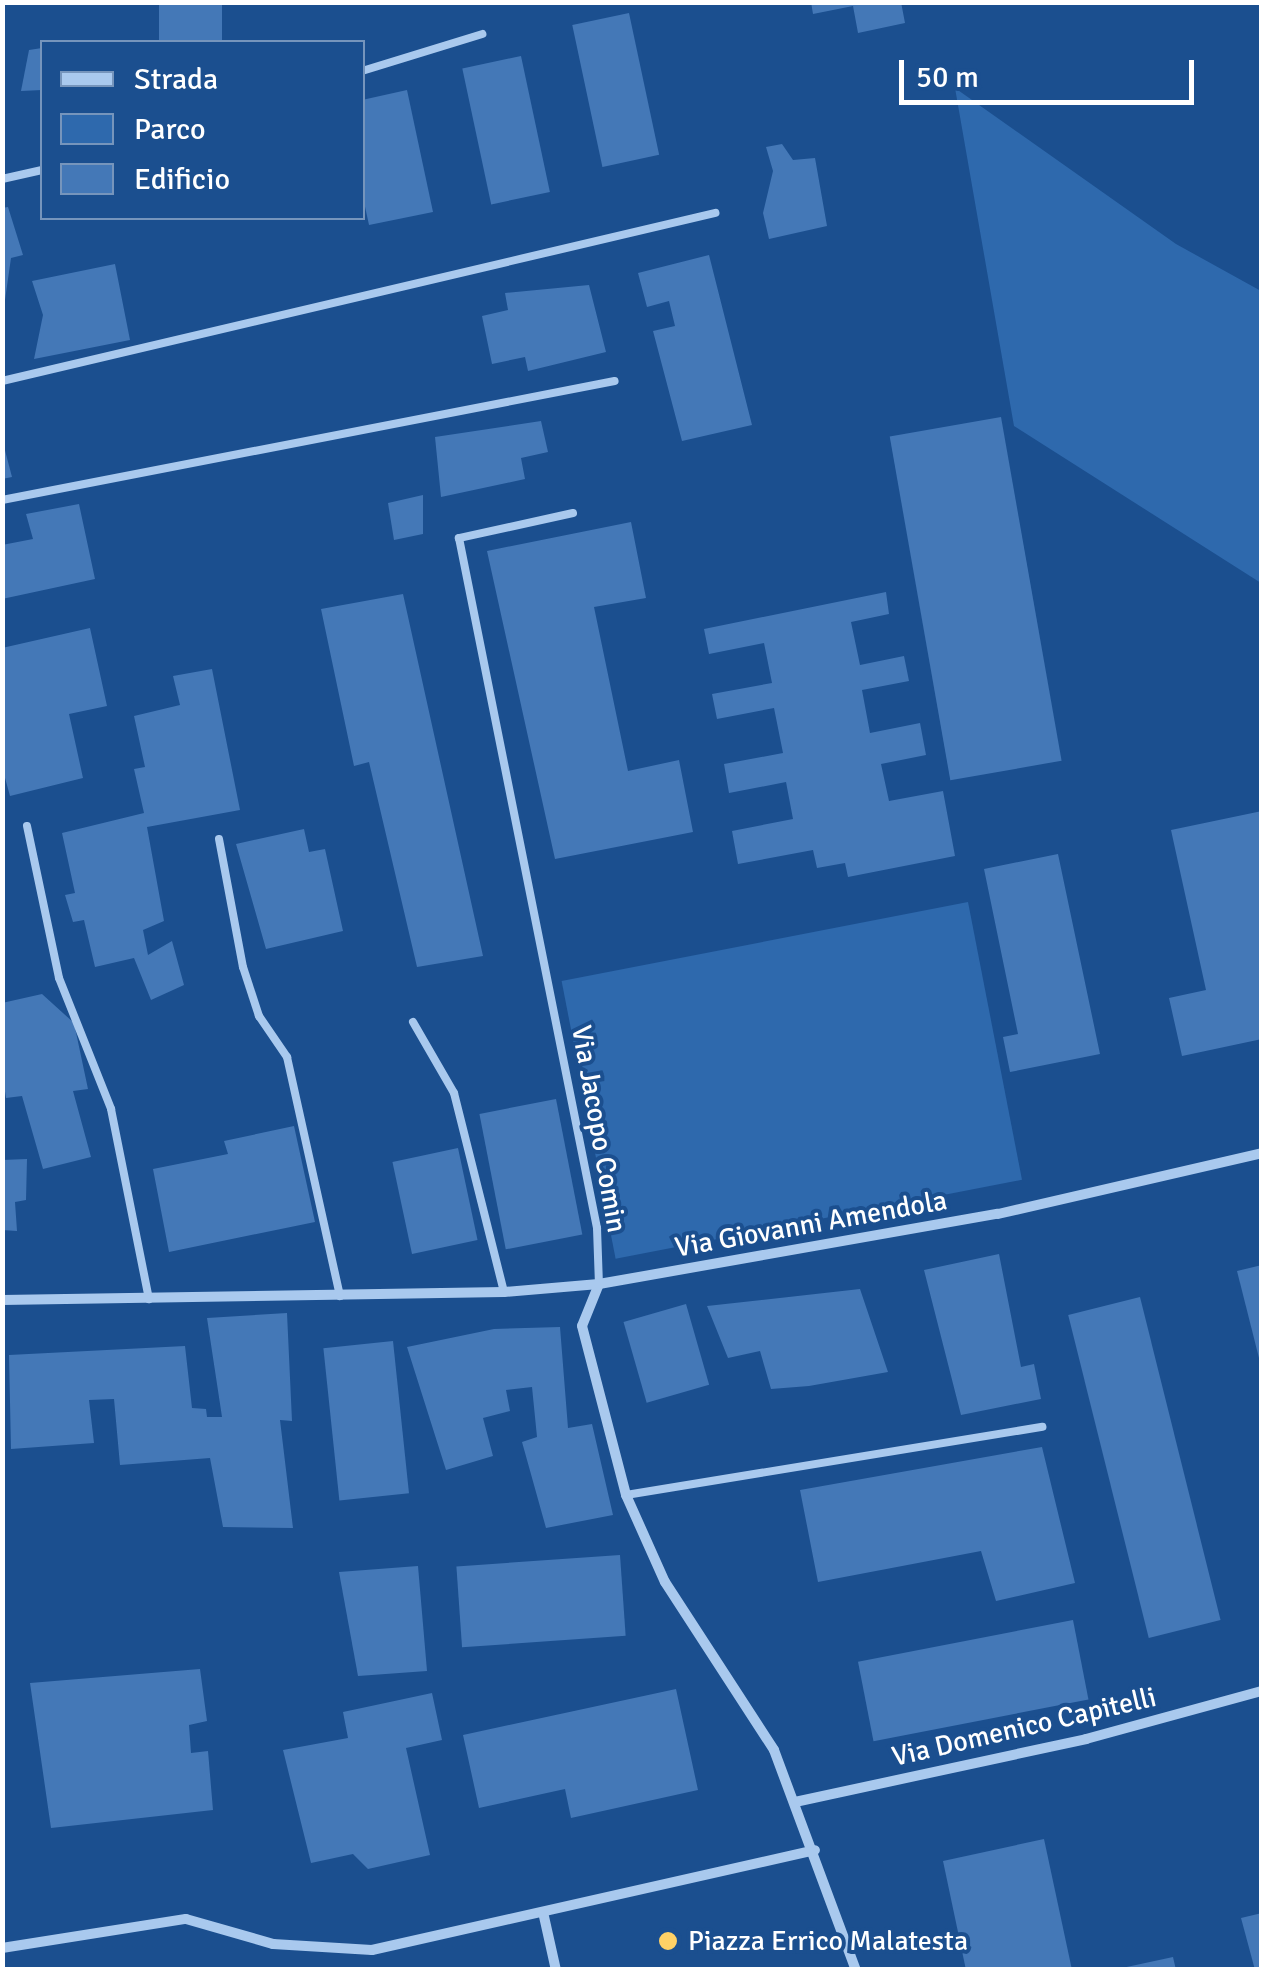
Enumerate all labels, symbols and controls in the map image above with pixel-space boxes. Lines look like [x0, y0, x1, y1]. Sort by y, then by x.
legend [40, 40, 365, 220]
scale bar [904, 40, 1199, 102]
text: 50 m [916, 59, 979, 96]
text: Strada [134, 61, 218, 98]
text: Parco [134, 111, 206, 148]
text: Edificio [134, 161, 230, 198]
street label: Via Jacopo Comin [564, 1023, 634, 1235]
street label: Via Giovanni Amendola [672, 1184, 950, 1264]
street label: Via Domenico Capitelli [889, 1680, 1159, 1774]
place label: Piazza Errico Malatesta [688, 1924, 968, 1958]
marker: Piazza Errico Malatesta [657, 1930, 679, 1952]

